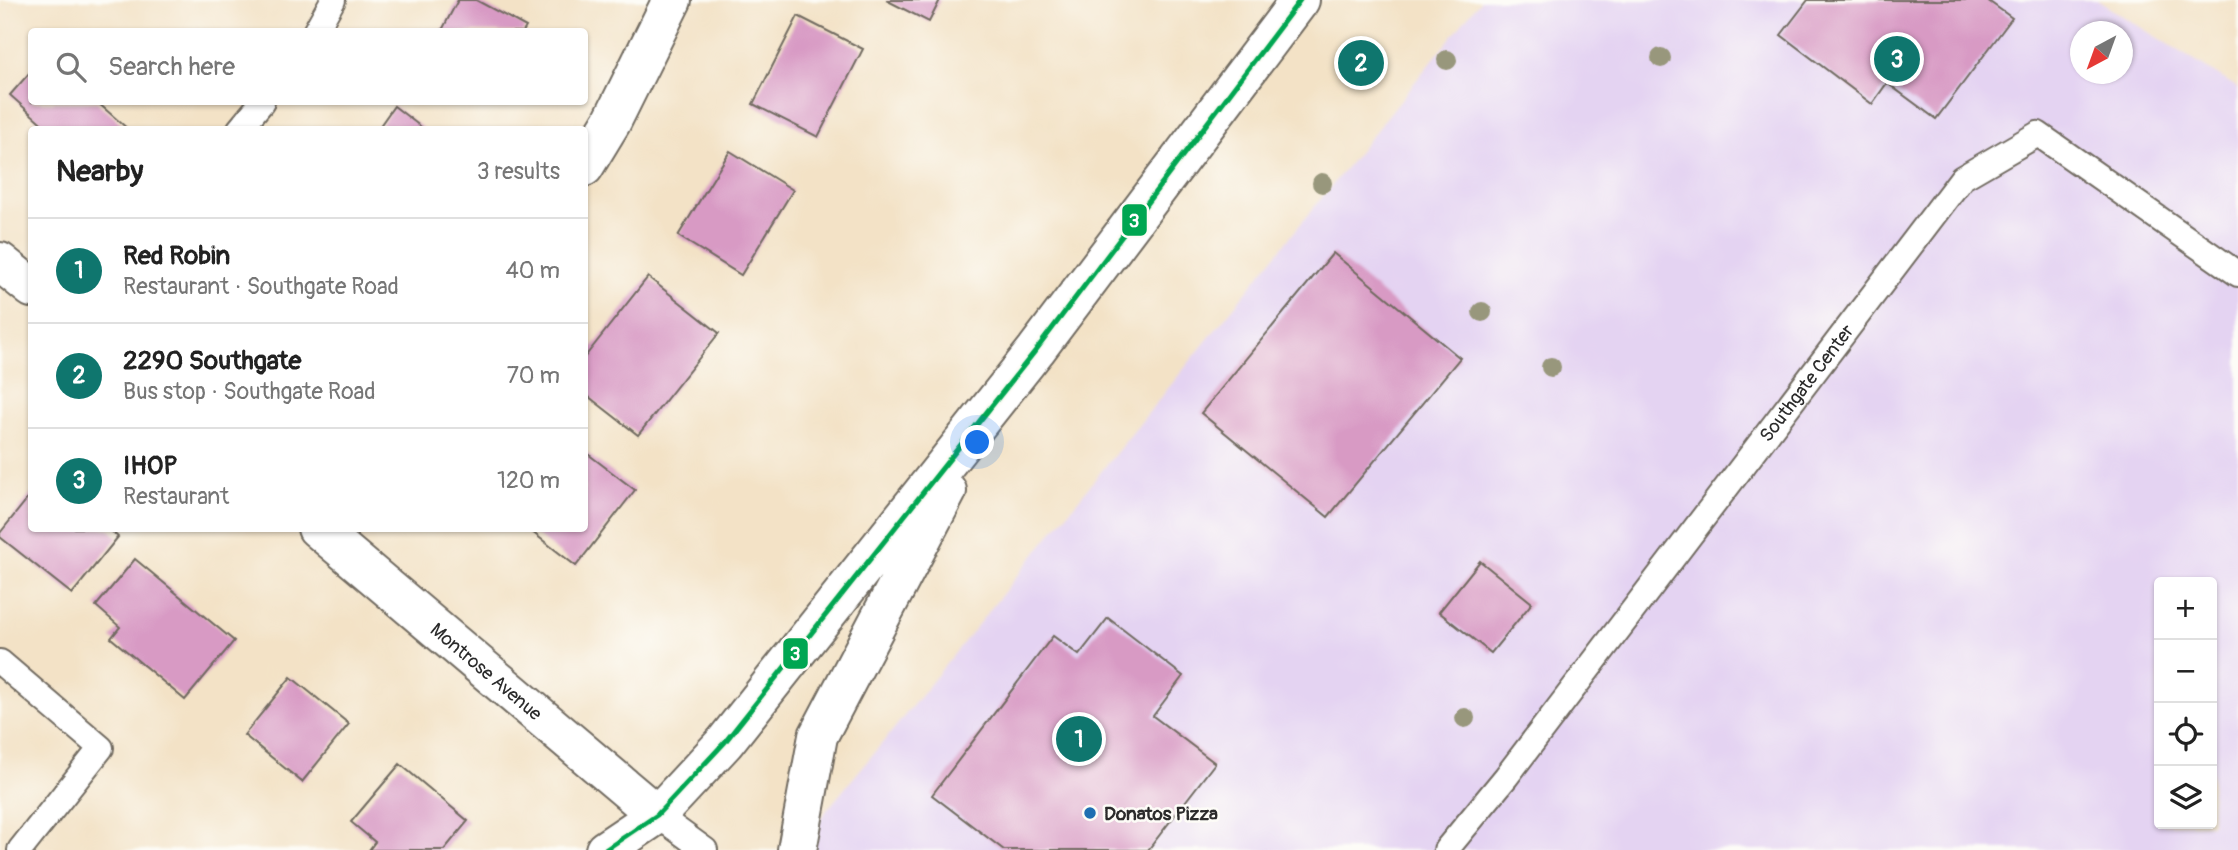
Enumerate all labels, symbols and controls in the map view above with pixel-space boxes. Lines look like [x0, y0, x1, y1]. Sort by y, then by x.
north arrow [2070, 21, 2133, 84]
search box [28, 28, 588, 105]
pin: 3 [1874, 33, 1920, 85]
pin: 2 [1338, 37, 1384, 89]
icon: search [52, 48, 90, 86]
text: Search here [108, 51, 235, 83]
text: Nearby [56, 153, 143, 190]
text: 3 results [477, 157, 560, 186]
line badge: 3 [1121, 203, 1148, 237]
text: 3 [1129, 209, 1139, 233]
text: Red Robin [123, 240, 230, 272]
text: 1 [75, 256, 84, 285]
text: 40 m [506, 256, 560, 285]
text: Restaurant · Southgate Road [123, 272, 399, 301]
street label: Southgate Center [1755, 320, 1859, 447]
text: 2290 Southgate [123, 345, 301, 377]
text: 2 [73, 361, 85, 390]
text: 70 m [507, 361, 560, 390]
text: Bus stop · Southgate Road [123, 377, 375, 406]
your location [960, 425, 994, 459]
text: IHOP [123, 450, 178, 482]
text: 3 [73, 466, 85, 495]
text: 120 m [497, 466, 560, 495]
text: Restaurant [123, 482, 229, 511]
map controls [2154, 577, 2217, 829]
button: + [2154, 577, 2217, 640]
street label: Montrose Avenue [425, 618, 547, 726]
line badge: 3 [782, 637, 809, 670]
button: − [2154, 640, 2217, 703]
text: 3 [790, 642, 800, 666]
button: locate [2154, 703, 2217, 766]
pin: 1 [1056, 713, 1102, 765]
button: layers [2154, 766, 2217, 829]
place label: Donatos Pizza [1104, 802, 1218, 826]
marker: Donatos Pizza [1082, 805, 1098, 821]

